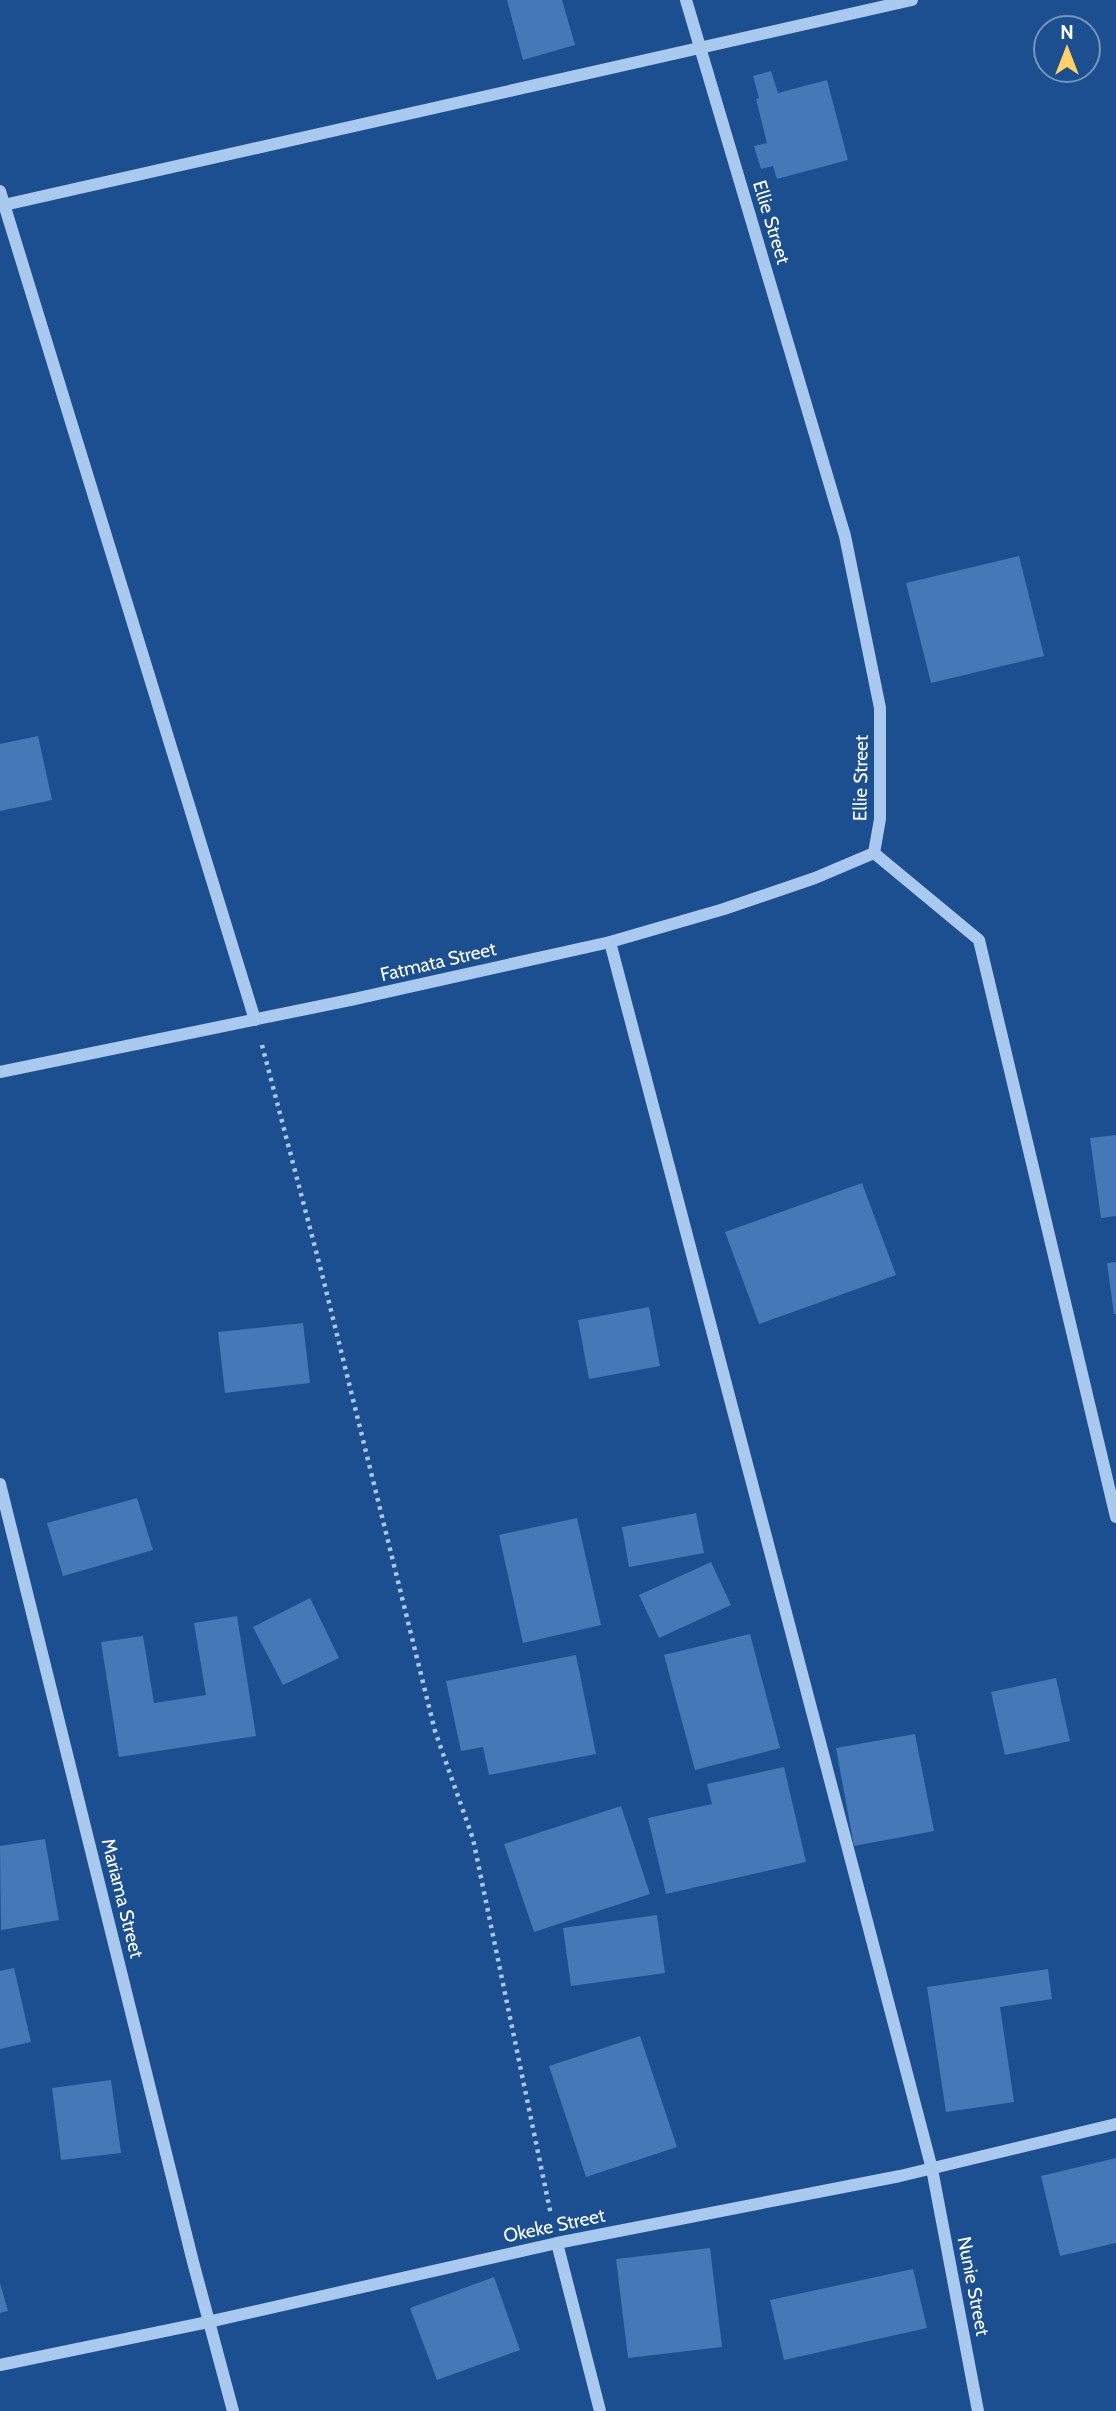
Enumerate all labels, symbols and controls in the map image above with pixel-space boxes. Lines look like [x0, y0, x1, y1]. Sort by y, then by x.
north arrow [1032, 14, 1102, 84]
text: N [1060, 21, 1074, 44]
street label: Ellie Street [748, 177, 795, 267]
street label: Ellie Street [848, 734, 873, 821]
street label: Fatmata Street [378, 937, 499, 986]
street label: Mariama Street [97, 1836, 149, 1961]
street label: Okeke Street [501, 2203, 608, 2247]
street label: Nunie Street [953, 2235, 995, 2338]

